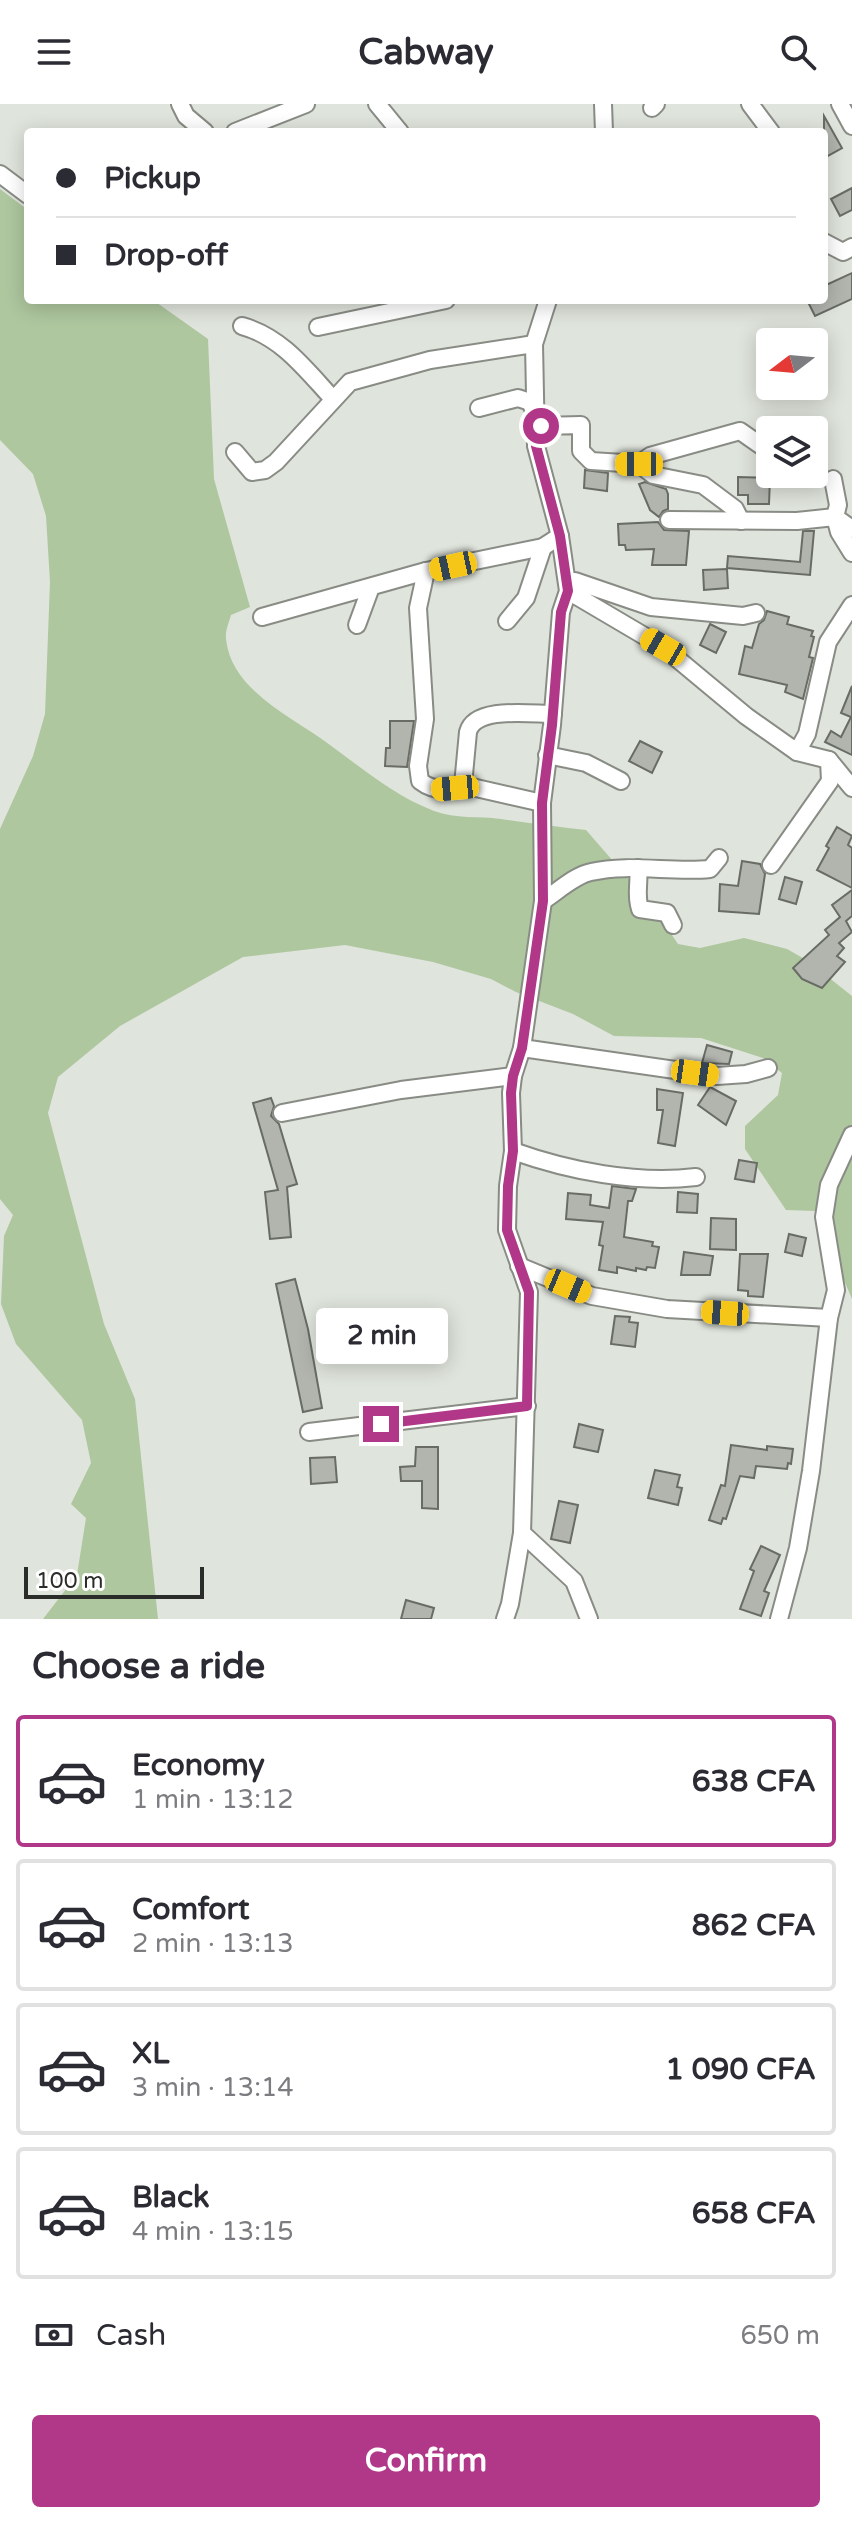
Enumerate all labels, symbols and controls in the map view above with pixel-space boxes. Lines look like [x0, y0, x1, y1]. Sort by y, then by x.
icon: menu [32, 30, 76, 74]
icon: search [776, 30, 820, 74]
text: Cabway [358, 31, 494, 74]
text: Pickup [104, 160, 201, 197]
text: Drop-off [104, 237, 228, 274]
north arrow [756, 328, 828, 400]
map controls [756, 328, 828, 488]
route start [523, 408, 559, 444]
button: layers [756, 416, 828, 488]
car [615, 452, 663, 476]
car [427, 549, 479, 583]
car [636, 625, 690, 669]
car [430, 774, 480, 802]
car [670, 1058, 720, 1088]
car [541, 1266, 595, 1306]
car [700, 1299, 750, 1327]
callout: 2 min [315, 1308, 447, 1364]
text: 2 min [347, 1320, 417, 1351]
route end [363, 1406, 399, 1442]
scale bar [24, 1563, 204, 1599]
text: 100 m [36, 1568, 103, 1594]
text: Choose a ride [32, 1645, 265, 1688]
icon: car [36, 1745, 108, 1817]
text: Economy [132, 1747, 265, 1784]
text: 638 CFA [692, 1763, 816, 1800]
text: 1 min · 13:12 [132, 1784, 294, 1815]
icon: car [36, 1889, 108, 1961]
text: Comfort [132, 1891, 250, 1928]
text: 862 CFA [692, 1907, 816, 1944]
text: 2 min · 13:13 [132, 1928, 294, 1959]
icon: car [36, 2033, 108, 2105]
text: XL [132, 2035, 169, 2072]
text: 1 090 CFA [665, 2051, 816, 2088]
text: 3 min · 13:14 [132, 2072, 294, 2103]
icon: car [36, 2177, 108, 2249]
text: Black [132, 2179, 209, 2216]
text: 658 CFA [692, 2195, 816, 2232]
text: 4 min · 13:15 [132, 2216, 294, 2247]
icon: cash [32, 2313, 76, 2357]
text: Cash [96, 2317, 166, 2354]
text: 650 m [740, 2320, 820, 2351]
button: Confirm [32, 2415, 820, 2507]

